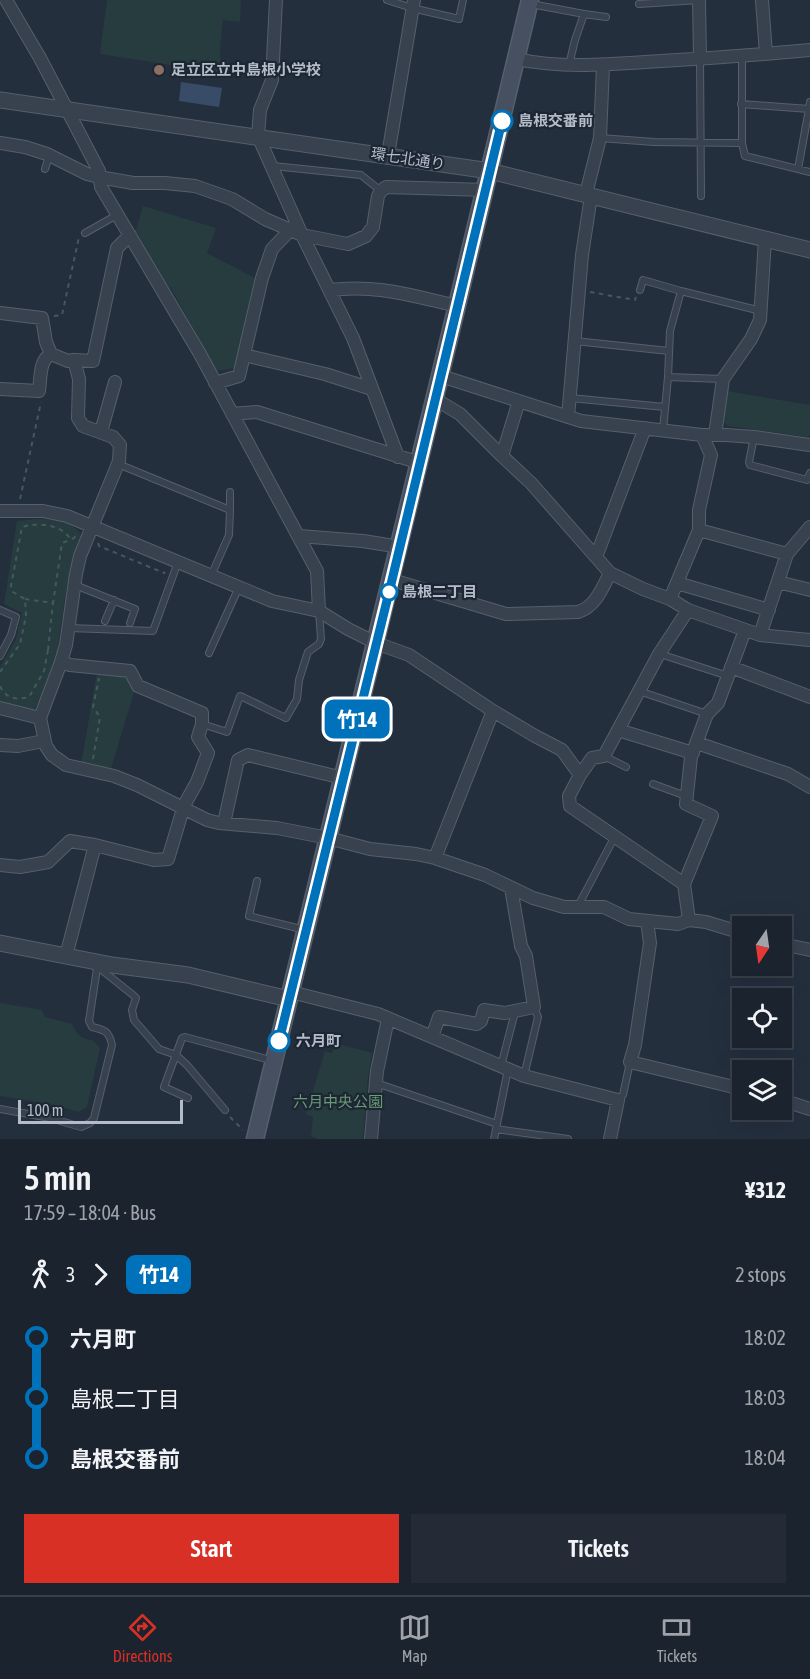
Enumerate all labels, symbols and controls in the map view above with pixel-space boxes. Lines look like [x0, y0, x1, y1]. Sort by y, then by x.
place label: 足立区立中島根小学校 [171, 61, 321, 78]
marker: 足立区立中島根小学校 [152, 63, 166, 77]
marker: 島根交番前 [491, 110, 513, 132]
place label: 島根交番前 [518, 112, 593, 129]
street label: 環七北通り [370, 144, 446, 173]
marker: 島根二丁目 [380, 583, 398, 601]
place label: 島根二丁目 [402, 583, 477, 600]
line badge: 竹14 [322, 700, 392, 738]
text: 竹14 [337, 707, 377, 731]
north arrow [732, 916, 792, 976]
map controls [732, 916, 792, 1120]
button: locate [732, 988, 792, 1048]
marker: 六月町 [268, 1030, 290, 1052]
place label: 六月町 [296, 1032, 341, 1049]
button: layers [732, 1060, 792, 1120]
park label: 六月中央公園 [293, 1093, 383, 1110]
scale bar [18, 1097, 183, 1124]
text: 100 m [27, 1101, 63, 1119]
text: 5 min [24, 1159, 91, 1197]
text: ¥312 [745, 1177, 786, 1203]
text: 17:59 – 18:04 · Bus [24, 1201, 156, 1224]
icon: walk [24, 1258, 57, 1291]
icon: forward [84, 1258, 117, 1291]
text: 竹14 [138, 1262, 179, 1286]
text: 3 [66, 1263, 75, 1286]
text: 2 stops [735, 1263, 786, 1286]
text: 六月町 [70, 1326, 136, 1352]
text: 18:02 [744, 1326, 786, 1349]
text: 島根二丁目 [70, 1386, 180, 1412]
text: 18:03 [744, 1386, 786, 1409]
text: 島根交番前 [70, 1446, 180, 1472]
text: 18:04 [744, 1446, 786, 1469]
button: Start [24, 1514, 399, 1583]
button: Tickets [411, 1514, 786, 1583]
tab: Directions [113, 1611, 172, 1665]
tab: Map [398, 1611, 431, 1665]
tab: Tickets [657, 1611, 697, 1665]

